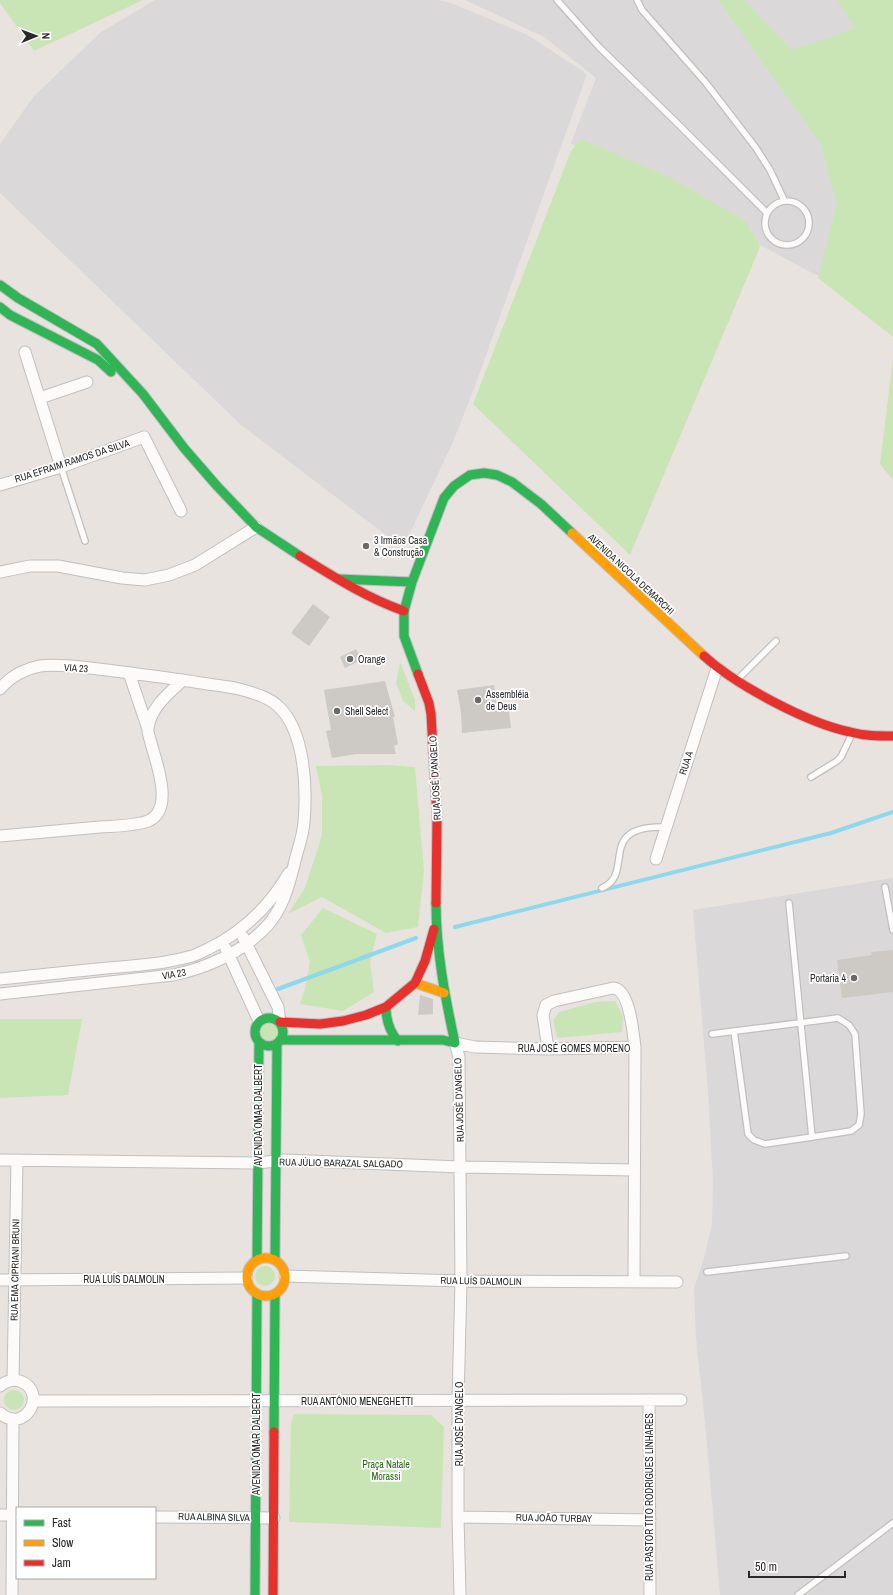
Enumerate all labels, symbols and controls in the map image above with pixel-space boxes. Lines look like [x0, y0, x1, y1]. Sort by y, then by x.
north arrow [16, 16, 56, 56]
text: N [39, 32, 53, 39]
street label: RUA EFRAIM RAMOS DA SILVA [13, 436, 132, 486]
street label: AVENIDA NICOLA DEMARCHI [584, 530, 677, 617]
place label: 3 Irmãos Casa & Construção [374, 534, 428, 559]
marker: 3 Irmãos Casa & Construção [361, 541, 371, 551]
place label: Orange [358, 653, 386, 666]
marker: Orange [345, 654, 355, 664]
street label: VIA 23 [63, 661, 89, 675]
place label: Assembléia de Deus [485, 688, 529, 713]
marker: Assembléia de Deus [473, 695, 483, 705]
place label: Shell Select [345, 705, 389, 718]
marker: Shell Select [332, 706, 342, 716]
street label: RUA JOSÉ D'ANGELO [426, 735, 444, 821]
street label: RUA A [676, 749, 696, 777]
street label: VIA 23 [161, 965, 187, 982]
place label: Portaria 4 [810, 972, 846, 985]
marker: Portaria 4 [849, 973, 859, 983]
street label: RUA JOSÉ GOMES MORENO [518, 1042, 630, 1055]
street label: RUA JOSÉ D'ANGELO [451, 1058, 467, 1142]
street label: AVENIDA OMAR DALBERT [252, 1064, 265, 1167]
street label: RUA JÚLIO BARAZAL SALGADO [279, 1155, 403, 1171]
street label: RUA EMA CIPRIANI BRUNI [8, 1219, 22, 1321]
street label: RUA LUÍS DALMOLIN [83, 1273, 165, 1286]
street label: RUA LUÍS DALMOLIN [440, 1274, 522, 1288]
street label: RUA JOSÉ D'ANGELO [453, 1382, 466, 1466]
street label: AVENIDA OMAR DALBERT [250, 1393, 263, 1496]
street label: RUA ANTÔNIO MENEGHETTI [301, 1395, 413, 1408]
street label: RUA PASTOR TITO RODRIGUES LINHARES [643, 1412, 656, 1581]
park label: Praça Natale Morassi [362, 1458, 410, 1483]
legend [16, 1507, 156, 1579]
street label: RUA ALBINA SILVA [178, 1510, 251, 1524]
street label: RUA JOÃO TURBAY [516, 1511, 593, 1525]
text: Fast [52, 1515, 71, 1531]
text: Slow [52, 1535, 74, 1551]
scale bar [749, 1553, 845, 1579]
text: Jam [52, 1555, 71, 1571]
text: 50 m [755, 1559, 777, 1575]

